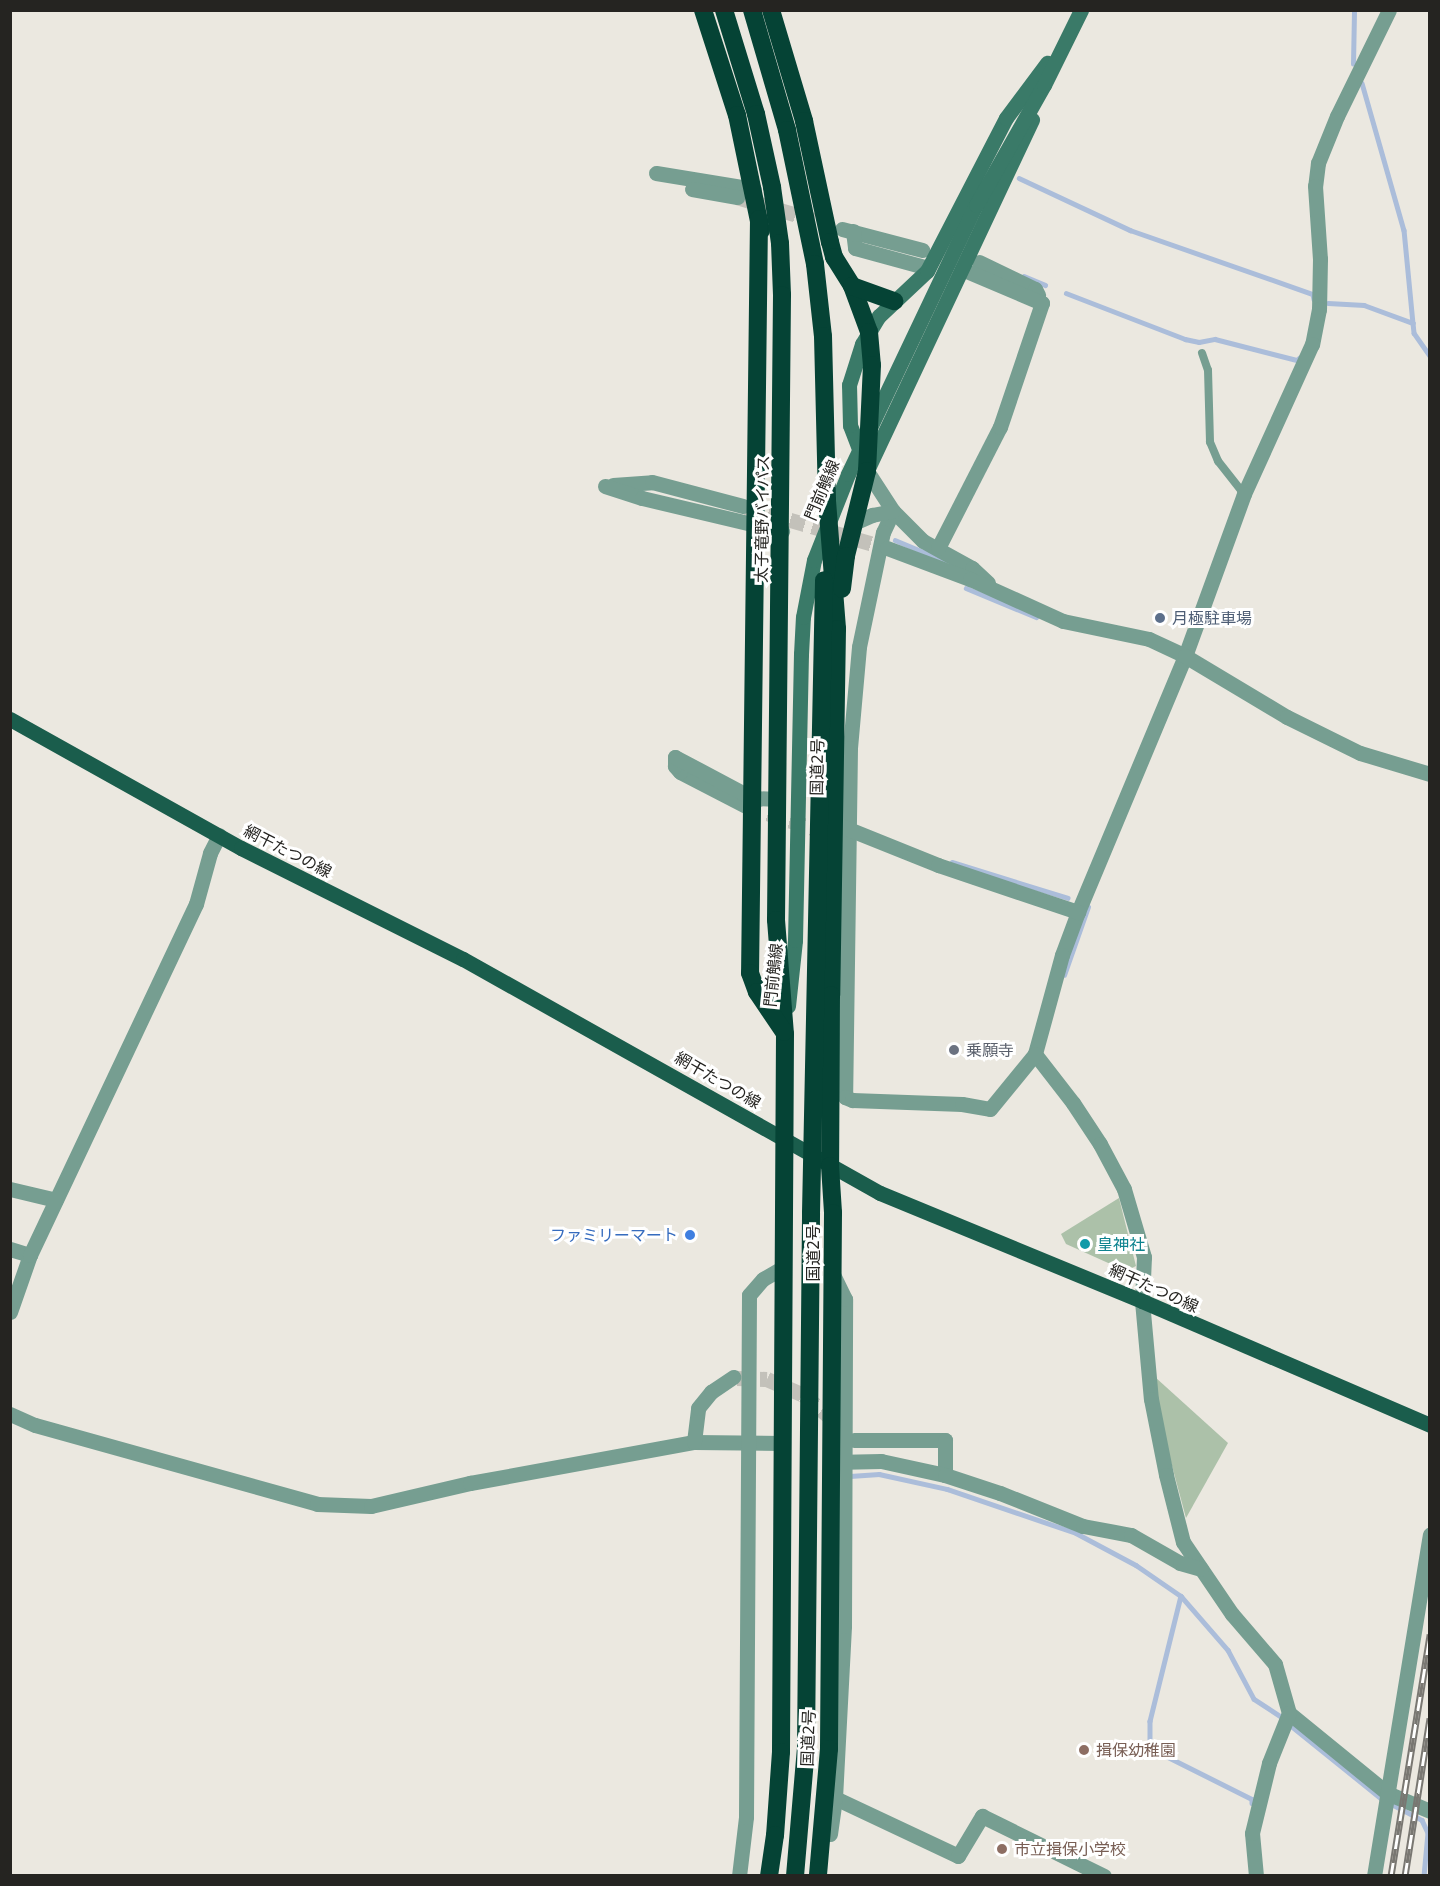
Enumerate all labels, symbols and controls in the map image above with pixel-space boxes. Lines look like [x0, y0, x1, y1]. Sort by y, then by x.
street label: 太子竜野バイパス [751, 455, 773, 583]
street label: 門前鵤線 [801, 457, 843, 523]
place label: 月極駐車場 [1172, 608, 1252, 628]
marker: 月極駐車場 [1153, 611, 1167, 625]
street label: 国道2号 [807, 738, 827, 796]
street label: 網干たつの線 [241, 821, 335, 881]
street label: 門前鵤線 [760, 942, 786, 1008]
place label: 乗願寺 [966, 1040, 1014, 1060]
marker: 乗願寺 [947, 1043, 961, 1057]
street label: 網干たつの線 [672, 1048, 764, 1112]
street label: 国道2号 [803, 1224, 823, 1282]
place label: ファミリーマート [550, 1225, 678, 1245]
marker: ファミリーマート [683, 1228, 697, 1242]
place label: 皇神社 [1097, 1234, 1145, 1254]
marker: 皇神社 [1078, 1237, 1092, 1251]
street label: 網干たつの線 [1106, 1260, 1202, 1316]
street label: 国道2号 [797, 1709, 819, 1767]
place label: 揖保幼稚園 [1096, 1740, 1176, 1760]
marker: 揖保幼稚園 [1077, 1743, 1091, 1757]
place label: 市立揖保小学校 [1014, 1839, 1126, 1859]
marker: 市立揖保小学校 [995, 1842, 1009, 1856]

